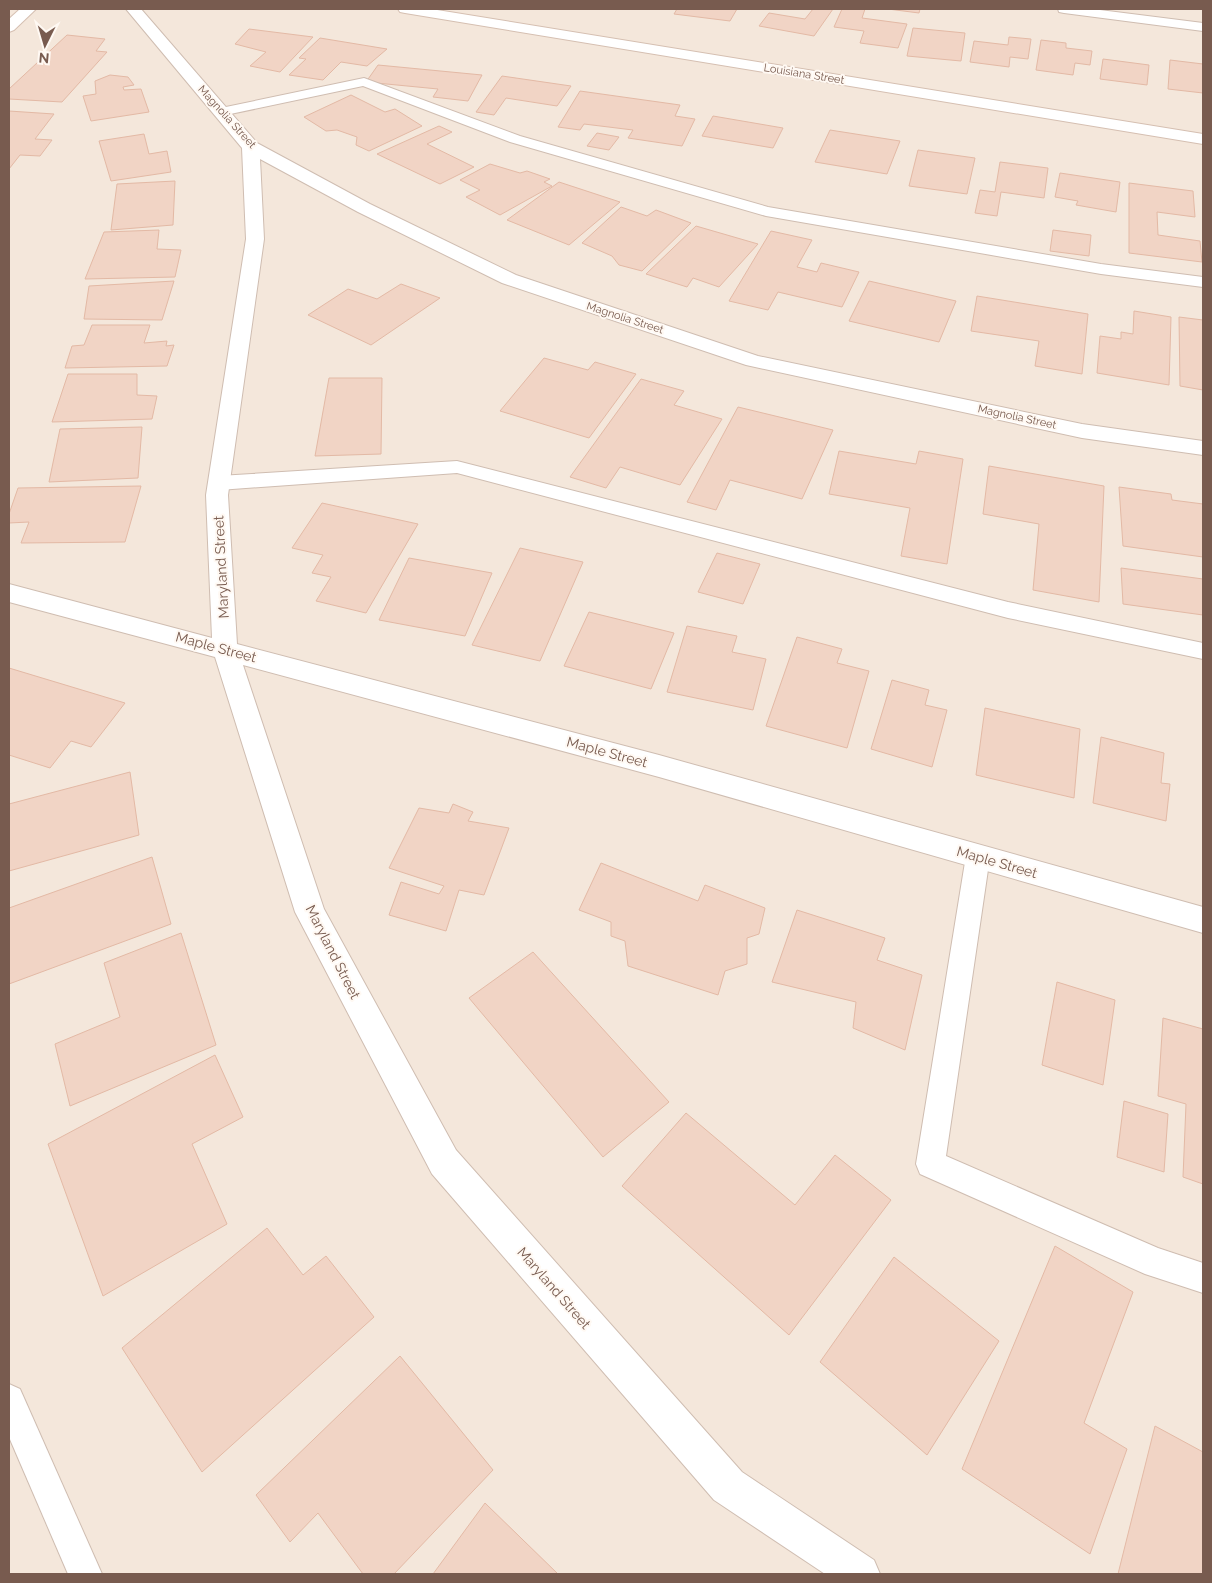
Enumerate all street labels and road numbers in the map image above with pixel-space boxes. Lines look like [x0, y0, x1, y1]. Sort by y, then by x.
street label: Louisiana Street [763, 61, 845, 87]
street label: Magnolia Street [195, 83, 259, 151]
street label: Magnolia Street [585, 299, 665, 337]
street label: Magnolia Street [977, 402, 1058, 432]
street label: Maryland Street [210, 515, 232, 619]
street label: Maple Street [174, 629, 258, 666]
street label: Maple Street [565, 734, 649, 771]
street label: Maple Street [955, 843, 1039, 881]
street label: Maryland Street [302, 902, 364, 1002]
street label: Maryland Street [514, 1244, 594, 1332]

